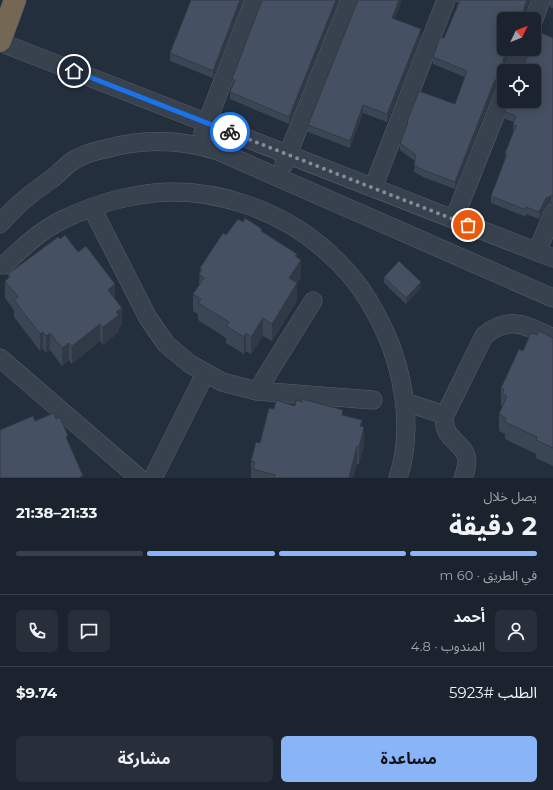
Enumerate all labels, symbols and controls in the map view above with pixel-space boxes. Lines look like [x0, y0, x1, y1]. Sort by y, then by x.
north arrow [497, 12, 541, 56]
map controls [497, 12, 541, 108]
pin [57, 54, 91, 88]
icon: home [63, 60, 85, 82]
button: locate [497, 64, 541, 108]
courier [210, 112, 250, 152]
icon: bike [219, 121, 241, 143]
pin [451, 208, 485, 242]
icon: bag [457, 214, 479, 236]
text: يصل خلال [483, 488, 537, 504]
text: 21:33–21:38 [16, 503, 97, 522]
text: 2 دقيقة [449, 510, 537, 542]
text: في الطريق · 60 m [440, 567, 537, 583]
text: أحمد [454, 607, 485, 626]
button: phone [16, 610, 58, 652]
button: chat [68, 610, 110, 652]
button: person [495, 610, 537, 652]
text: المندوب · 4.8 [411, 638, 485, 654]
text: $9.74 [16, 683, 57, 702]
text: الطلب #5923 [449, 683, 537, 702]
button: مشاركة [16, 736, 273, 782]
button: مساعدة [281, 736, 537, 782]

